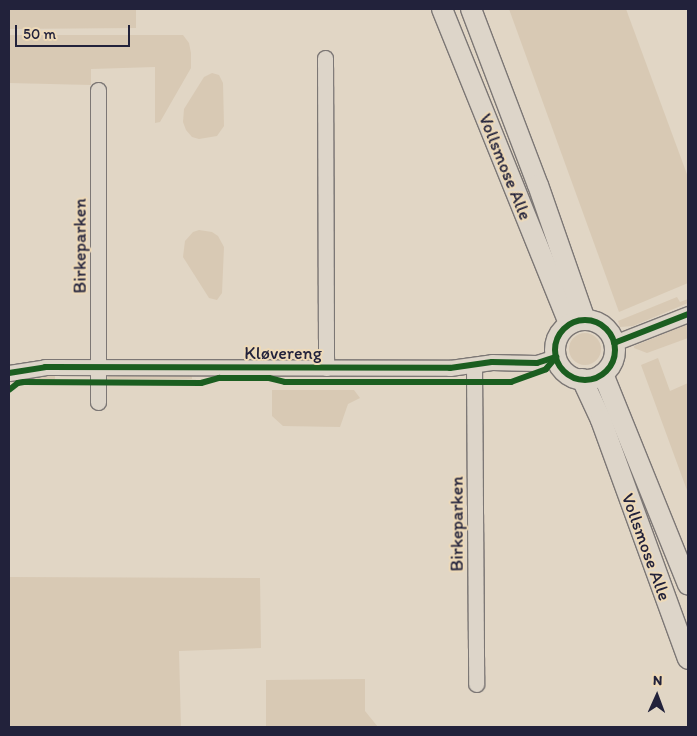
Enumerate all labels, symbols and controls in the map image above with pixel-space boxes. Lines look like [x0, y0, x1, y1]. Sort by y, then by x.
scale bar [18, 15, 132, 47]
text: 50 m [23, 25, 56, 43]
street label: Vollsmose Alle [474, 111, 536, 223]
street label: Birkeparken [69, 198, 91, 294]
street label: Kløvereng [244, 342, 322, 364]
street label: Birkeparken [446, 476, 468, 572]
street label: Vollsmose Alle [617, 490, 675, 604]
north arrow [632, 671, 682, 721]
text: N [653, 672, 663, 689]

